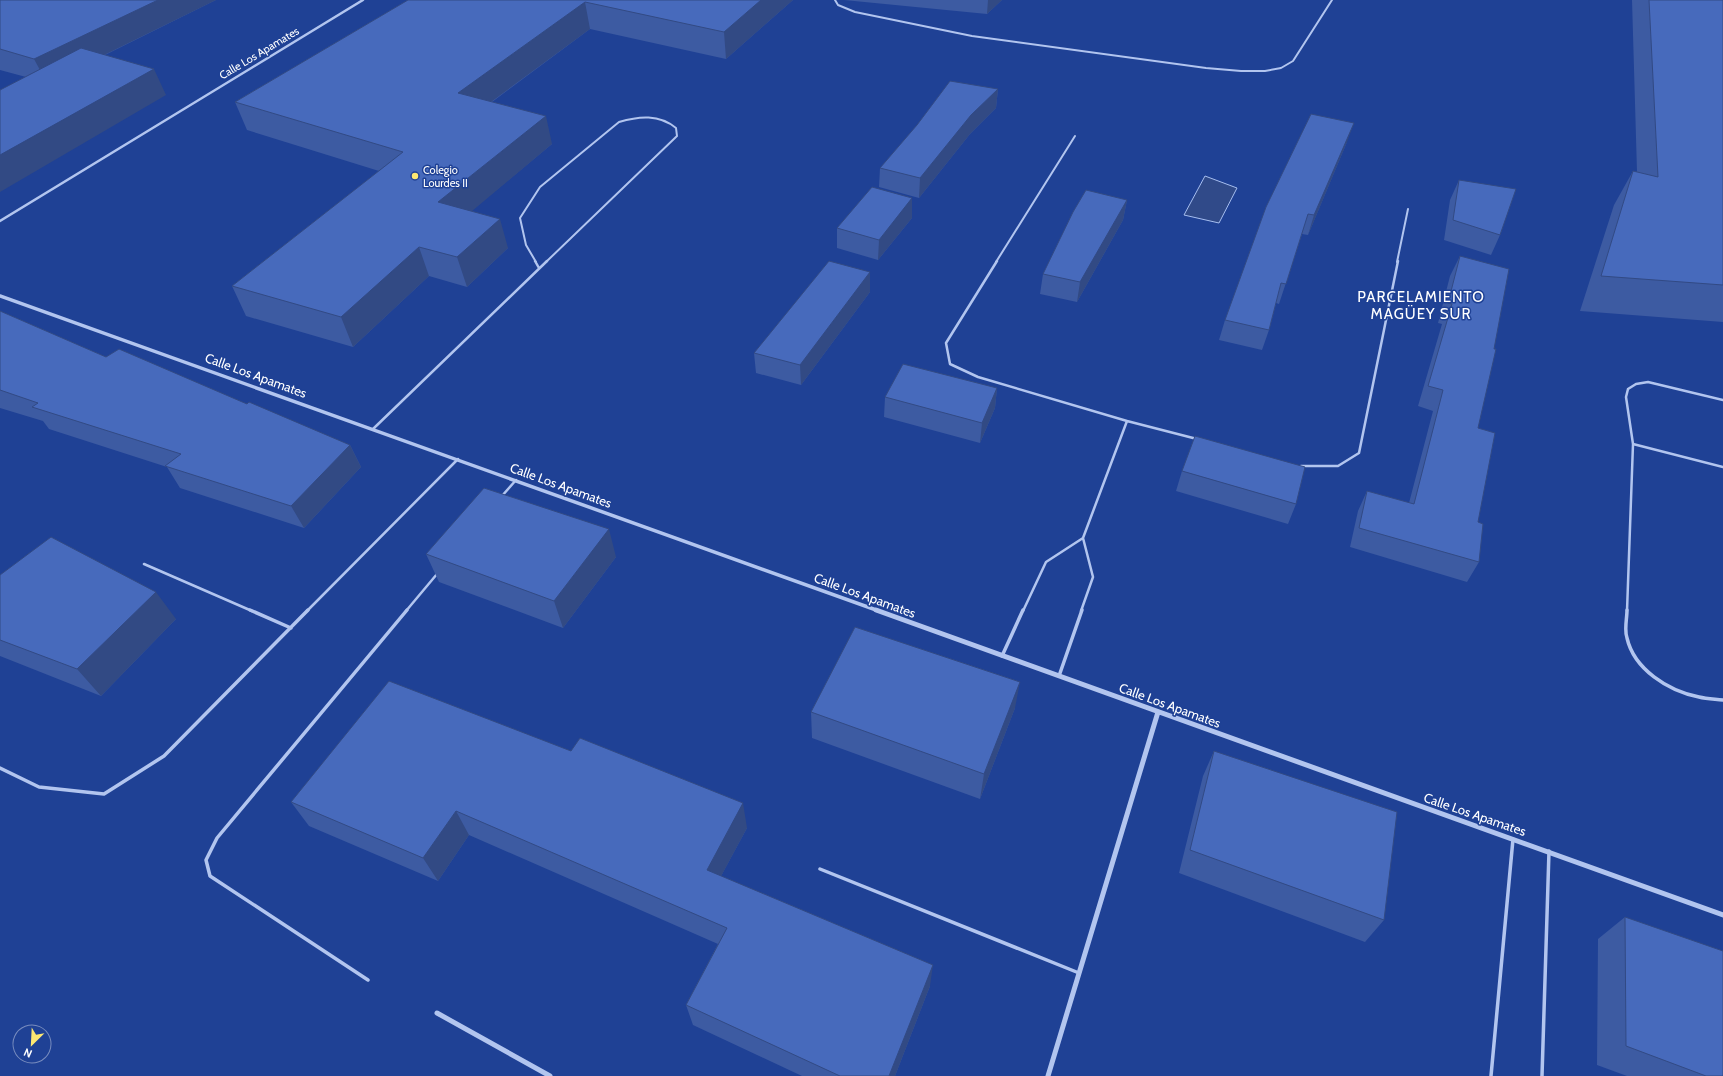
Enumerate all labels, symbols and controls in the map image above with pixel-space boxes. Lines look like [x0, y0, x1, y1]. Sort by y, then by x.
street label: Calle Los Apamates [217, 23, 302, 82]
place label: Colegio Lourdes II [423, 163, 468, 190]
marker: Colegio Lourdes II [410, 171, 420, 181]
district label: PARCELAMIENTO MAGÜEY SUR [1357, 288, 1485, 323]
street label: Calle Los Apamates [203, 349, 310, 401]
street label: Calle Los Apamates [508, 459, 615, 511]
street label: Calle Los Apamates [812, 569, 919, 621]
street label: Calle Los Apamates [1117, 679, 1224, 731]
street label: Calle Los Apamates [1422, 789, 1529, 839]
north arrow [12, 1024, 52, 1064]
text: N [22, 1045, 34, 1061]

